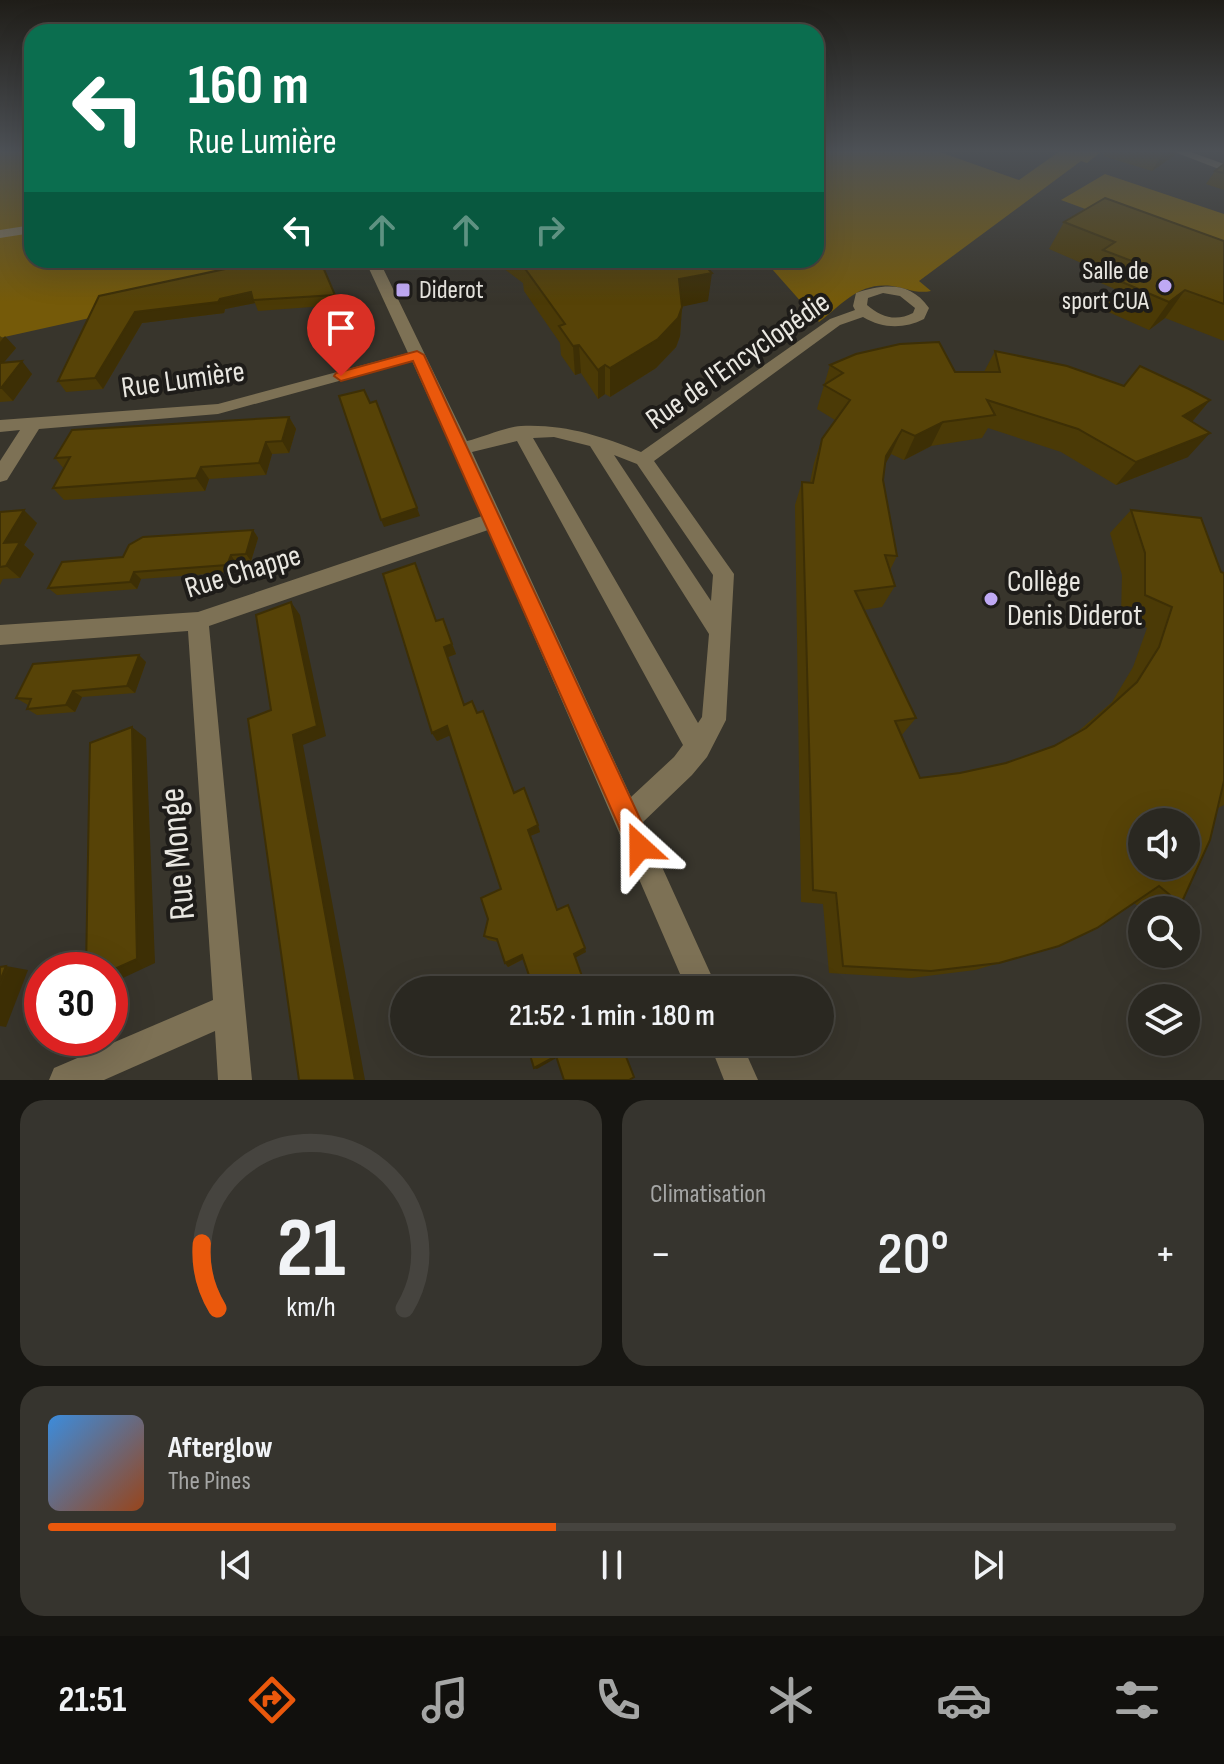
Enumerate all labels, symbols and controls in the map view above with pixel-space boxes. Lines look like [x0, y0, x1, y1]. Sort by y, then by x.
text: 160 m [188, 53, 309, 120]
icon: left [56, 56, 160, 160]
text: Rue Lumière [188, 121, 337, 164]
icon: left [276, 208, 320, 252]
icon: ahead [360, 208, 404, 252]
icon: ahead [444, 208, 488, 252]
icon: right [528, 208, 572, 252]
place label: Salle de sport CUA [1062, 256, 1150, 317]
place label: Diderot [419, 275, 484, 306]
marker: Salle de sport CUA [1156, 277, 1174, 295]
marker: Diderot [394, 281, 412, 299]
street label: Rue de l'Encyclopédie [639, 284, 837, 438]
pin [307, 294, 375, 376]
icon: arrive [319, 306, 363, 350]
street label: Rue Lumière [119, 354, 247, 406]
street label: Rue Chappe [181, 537, 305, 607]
place label: Collège Denis Diderot [1007, 564, 1142, 634]
marker: Collège Denis Diderot [982, 590, 1000, 608]
street label: Rue Monge [151, 786, 205, 922]
position arrow [598, 805, 682, 889]
map controls [1128, 808, 1200, 1056]
button: sound [1128, 808, 1200, 880]
button: search [1128, 896, 1200, 968]
speed limit sign: 30 [24, 952, 128, 1056]
button: layers [1128, 984, 1200, 1056]
text: 21:52 · 1 min · 180 m [509, 998, 715, 1034]
text: Climatisation [650, 1179, 766, 1210]
text: 21 [276, 1200, 346, 1300]
text: 20° [877, 1219, 949, 1291]
text: − [650, 1228, 672, 1281]
text: + [1154, 1228, 1176, 1281]
text: km/h [286, 1290, 336, 1325]
text: Afterglow [168, 1430, 273, 1466]
text: The Pines [168, 1466, 251, 1497]
icon: previous [214, 1543, 258, 1587]
icon: pause [590, 1543, 634, 1587]
icon: next [966, 1543, 1010, 1587]
icon: directions [244, 1672, 300, 1728]
icon: music [417, 1672, 473, 1728]
icon: phone [590, 1672, 646, 1728]
icon: climate [763, 1672, 819, 1728]
icon: car [936, 1672, 992, 1728]
icon: filters [1109, 1672, 1165, 1728]
text: 21:51 [59, 1679, 126, 1722]

